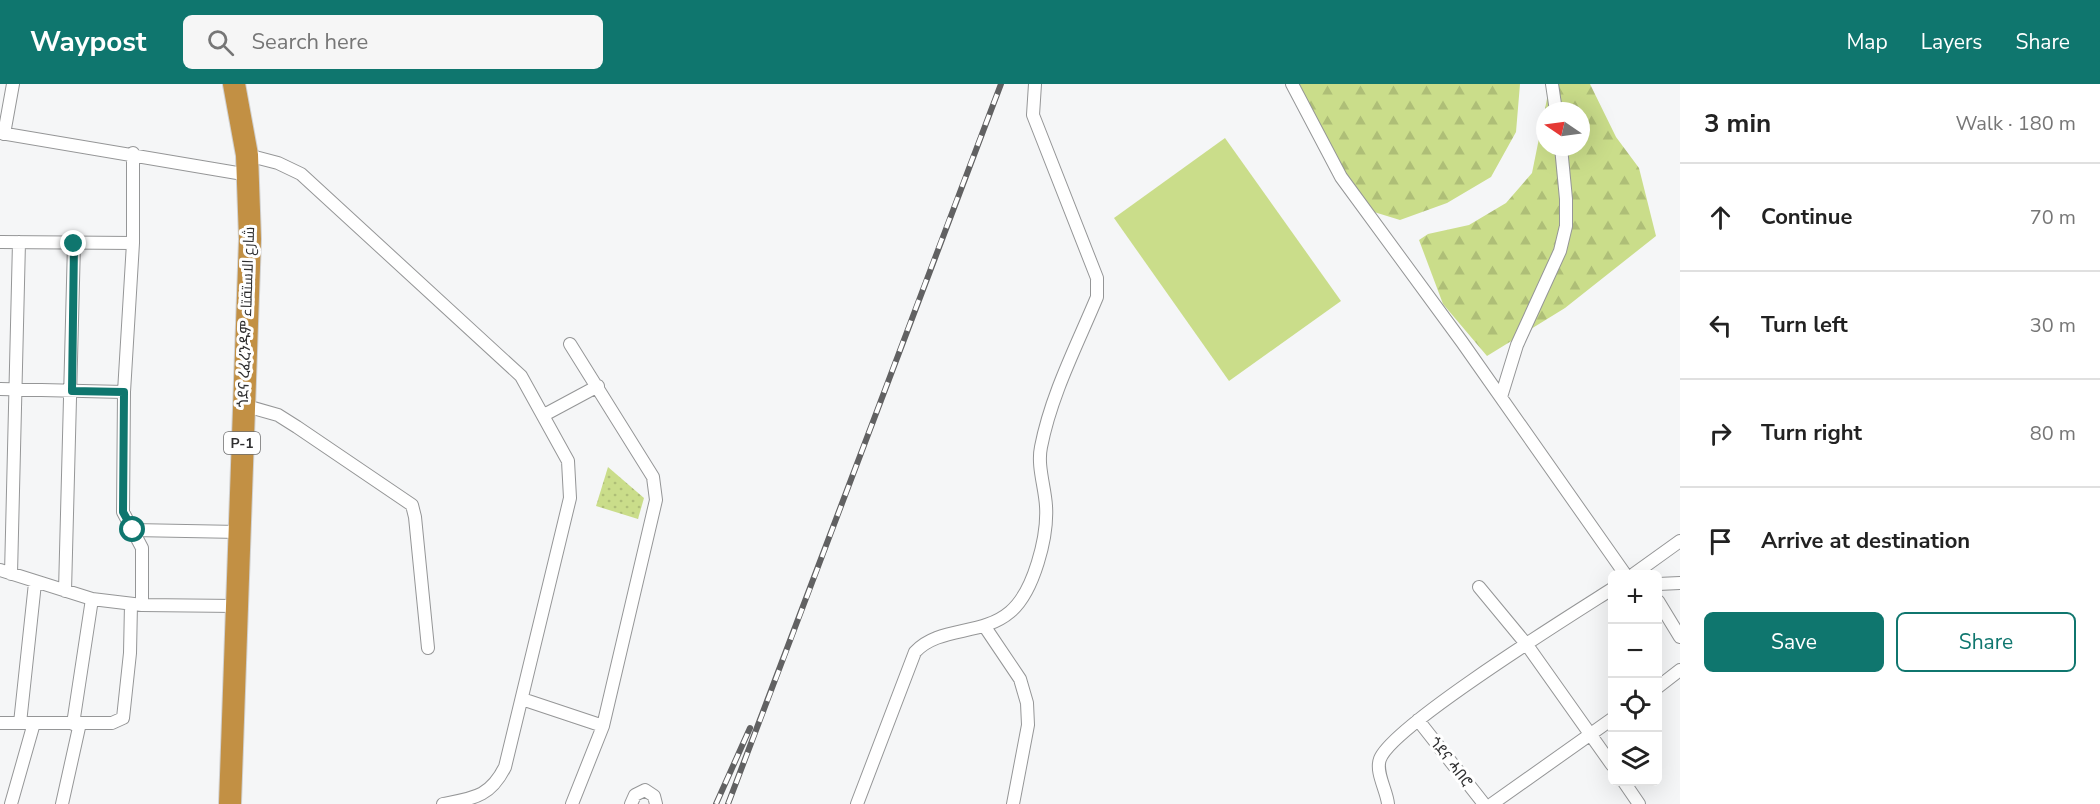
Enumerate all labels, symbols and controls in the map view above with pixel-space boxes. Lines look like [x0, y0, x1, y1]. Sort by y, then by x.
search box [183, 15, 603, 69]
text: Waypost [30, 23, 147, 61]
icon: search [204, 26, 237, 59]
text: Search here [252, 27, 368, 57]
text: Map [1846, 28, 1888, 56]
text: Layers [1921, 28, 1982, 56]
text: Share [2015, 28, 2070, 56]
north arrow [1536, 102, 1590, 156]
text: 3 min [1704, 106, 1771, 141]
text: Walk · 180 m [1956, 110, 2076, 137]
icon: ahead [1704, 201, 1737, 234]
text: Continue [1761, 202, 1852, 232]
text: 70 m [2030, 204, 2076, 231]
street label: ጎደና ረፈረንዱም شارع الاستقتاء [233, 226, 260, 408]
route end [60, 230, 86, 256]
icon: left [1704, 309, 1737, 342]
text: Turn left [1761, 310, 1848, 340]
text: 30 m [2030, 312, 2076, 339]
icon: right [1704, 417, 1737, 450]
text: Turn right [1761, 418, 1862, 448]
text: 80 m [2030, 420, 2076, 447]
road number: P-1 [224, 432, 260, 454]
route start [119, 516, 145, 542]
icon: arrive [1704, 525, 1737, 558]
text: Arrive at destination [1761, 526, 1970, 556]
map controls [1608, 570, 1662, 786]
button: + [1608, 570, 1662, 624]
button: Save [1704, 612, 1884, 672]
button: Share [1896, 612, 2076, 672]
button: − [1608, 624, 1662, 678]
button: locate [1608, 678, 1662, 732]
button: layers [1608, 732, 1662, 786]
street label: ጎደና ሓበሮ [1425, 733, 1477, 791]

